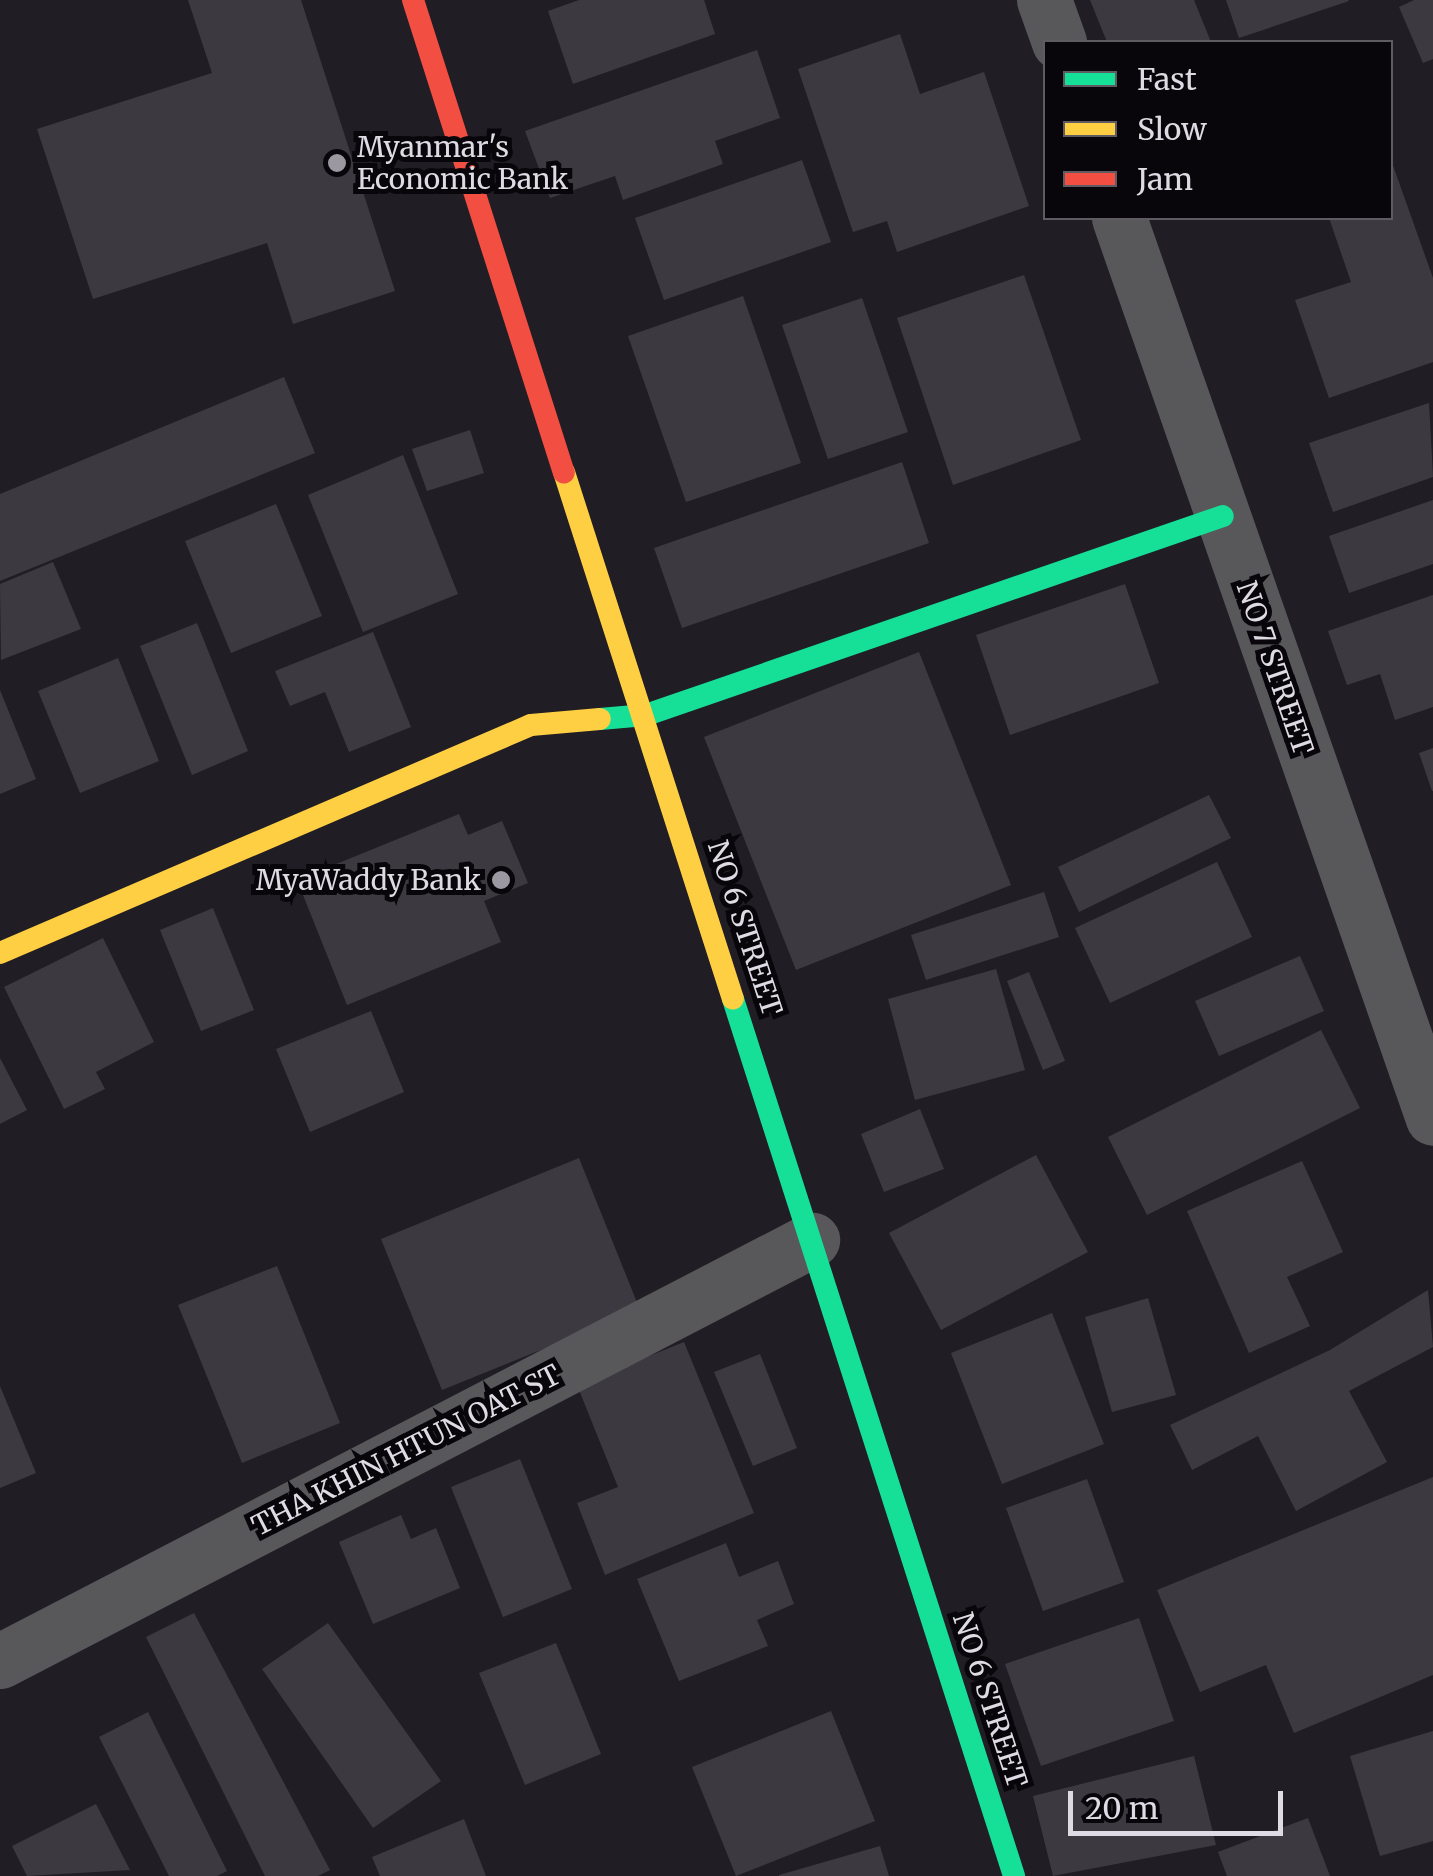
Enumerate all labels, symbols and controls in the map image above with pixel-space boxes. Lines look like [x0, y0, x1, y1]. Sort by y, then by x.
legend [1043, 40, 1393, 220]
text: Fast [1137, 60, 1197, 98]
text: Slow [1137, 110, 1207, 148]
place label: Myanmar's Economic Bank [357, 130, 568, 196]
marker: Myanmar's Economic Bank [326, 152, 348, 174]
text: Jam [1137, 160, 1193, 198]
street label: NO 7 STREET [1230, 577, 1320, 759]
street label: NO 6 STREET [701, 836, 789, 1020]
place label: MyaWaddy Bank [256, 863, 481, 897]
marker: MyaWaddy Bank [490, 869, 512, 891]
street label: THA KHIN HTUN OAT ST [246, 1357, 566, 1543]
street label: NO 6 STREET [946, 1608, 1034, 1792]
scale bar [1073, 1771, 1288, 1833]
text: 20 m [1085, 1789, 1158, 1827]

